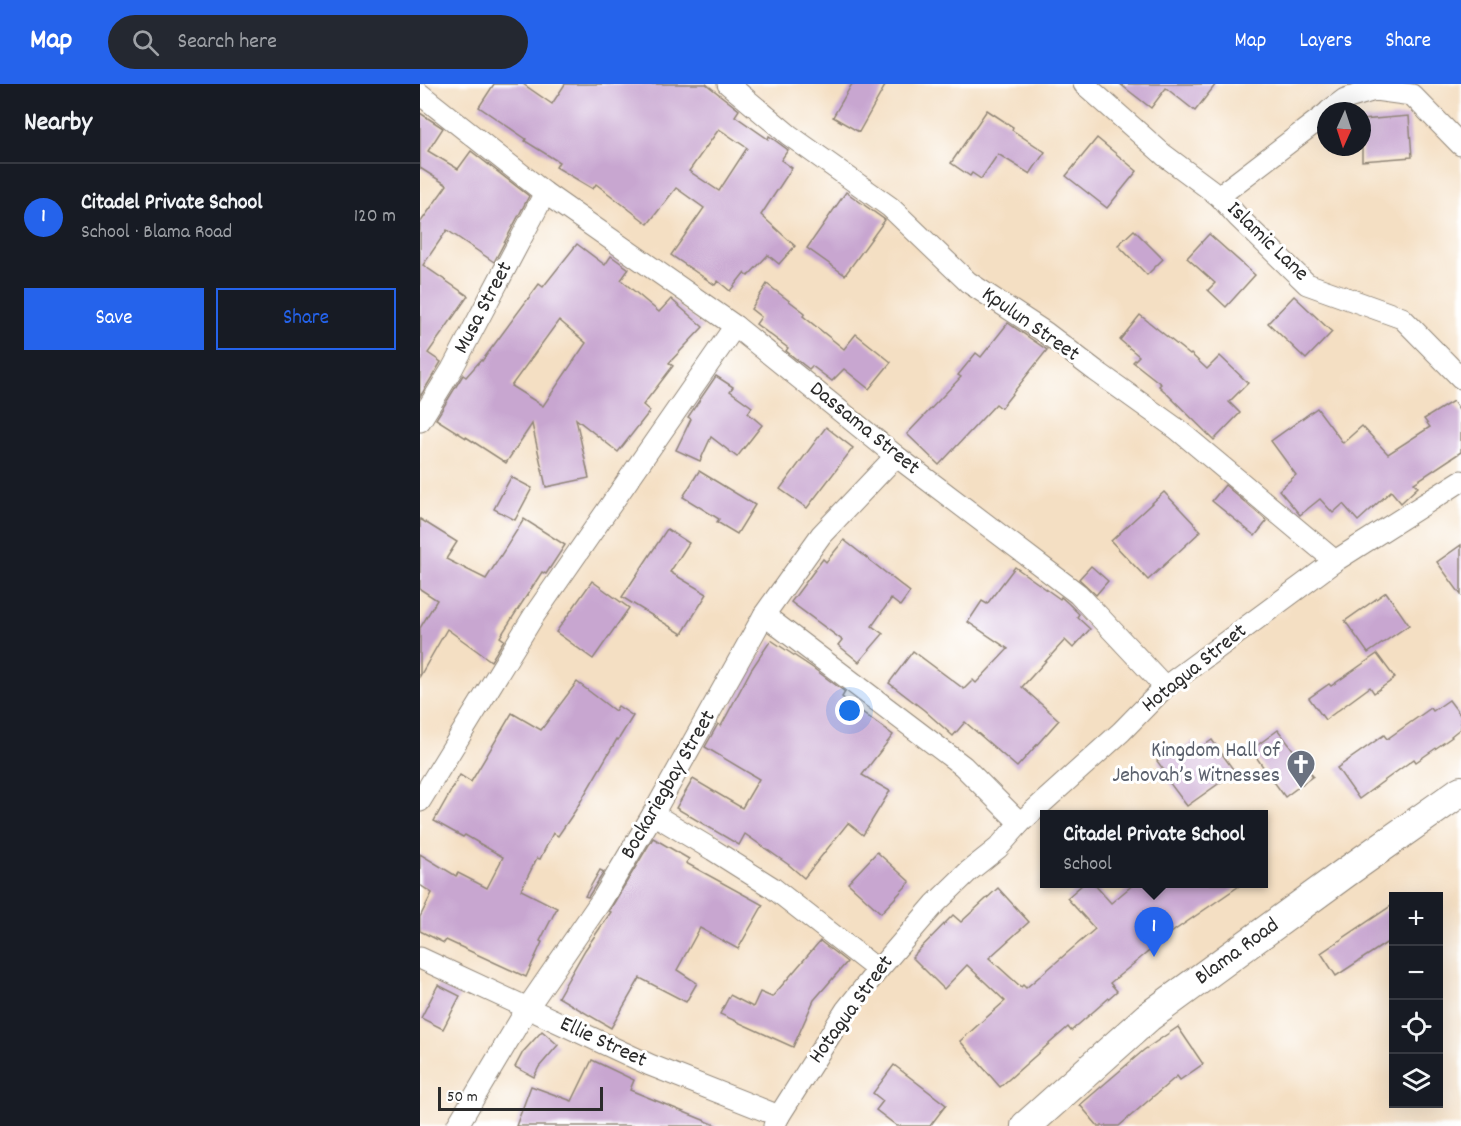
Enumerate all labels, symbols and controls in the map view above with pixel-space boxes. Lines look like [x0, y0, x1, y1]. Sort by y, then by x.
search box [108, 15, 528, 69]
text: Map [30, 22, 72, 62]
icon: search [129, 26, 162, 59]
text: Search here [177, 27, 277, 58]
text: Map [1235, 27, 1266, 57]
text: Layers [1299, 27, 1352, 57]
text: Share [1385, 27, 1431, 57]
north arrow [1317, 102, 1371, 156]
text: Nearby [24, 105, 92, 142]
text: Citadel Private School [81, 188, 263, 219]
street label: Islamic Lane [1219, 195, 1315, 289]
text: 1 [41, 203, 46, 231]
text: 120 m [354, 203, 396, 231]
text: School · Blama Road [81, 219, 232, 247]
street label: Musa Street [447, 256, 521, 360]
street label: Kpulun Street [975, 280, 1085, 370]
button: Save [24, 288, 204, 350]
button: Share [216, 288, 396, 350]
street label: Dassama Street [802, 375, 926, 483]
street label: Hotagua Street [1136, 617, 1254, 721]
your location [835, 696, 864, 725]
street label: Bockariegbay Street [614, 705, 724, 865]
place label: Kingdom Hall of Jehovah’s Witnesses [1112, 736, 1281, 792]
church icon: Kingdom Hall of Jehovah’s Witnesses [1285, 748, 1317, 790]
popup [1040, 810, 1268, 888]
text: Citadel Private School [1063, 820, 1245, 851]
text: School [1063, 851, 1112, 879]
map controls [1389, 892, 1443, 1108]
button: + [1389, 892, 1443, 946]
pin: 1 [1134, 908, 1174, 957]
street label: Blama Road [1189, 911, 1286, 993]
button: − [1389, 946, 1443, 1000]
street label: Hotagua Street [802, 949, 902, 1071]
button: locate [1389, 1000, 1443, 1054]
street label: Ellie Street [554, 1009, 652, 1077]
button: layers [1389, 1054, 1443, 1108]
scale bar [438, 1084, 603, 1112]
text: 50 m [447, 1086, 478, 1109]

